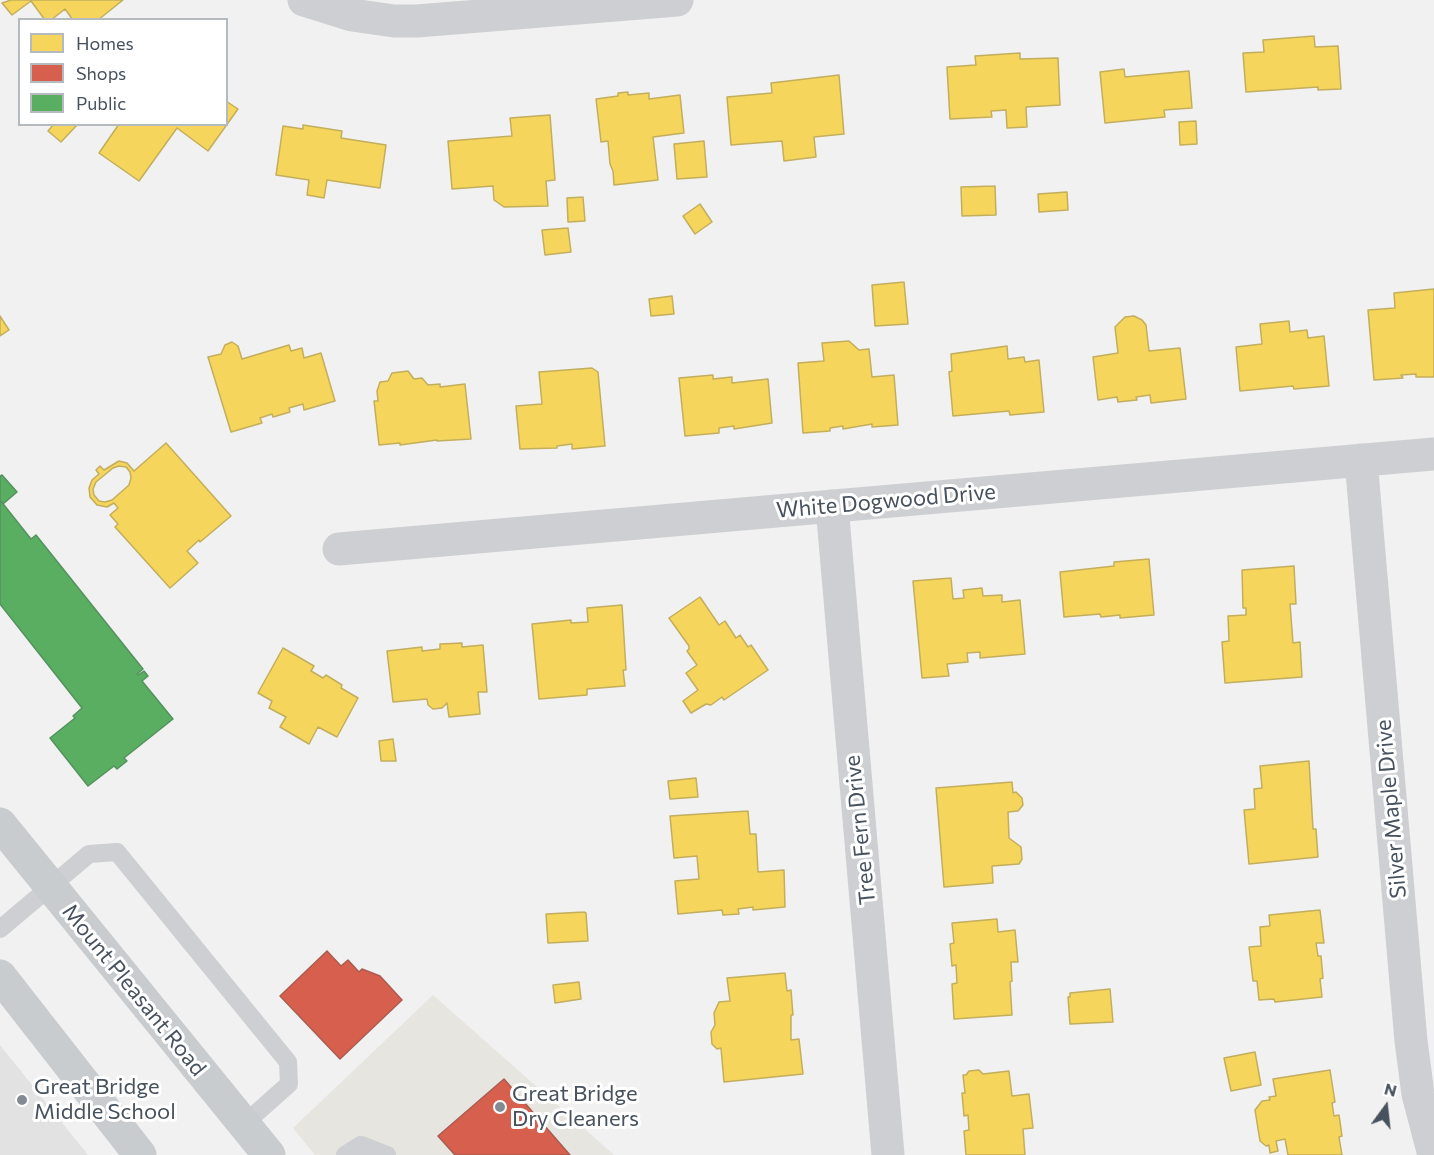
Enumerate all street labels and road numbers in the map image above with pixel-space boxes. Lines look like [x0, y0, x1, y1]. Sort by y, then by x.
street label: White Dogwood Drive [775, 478, 997, 524]
street label: Silver Maple Drive [1370, 718, 1412, 900]
street label: Tree Fern Drive [839, 754, 881, 906]
street label: Mount Pleasant Road [57, 899, 211, 1081]

